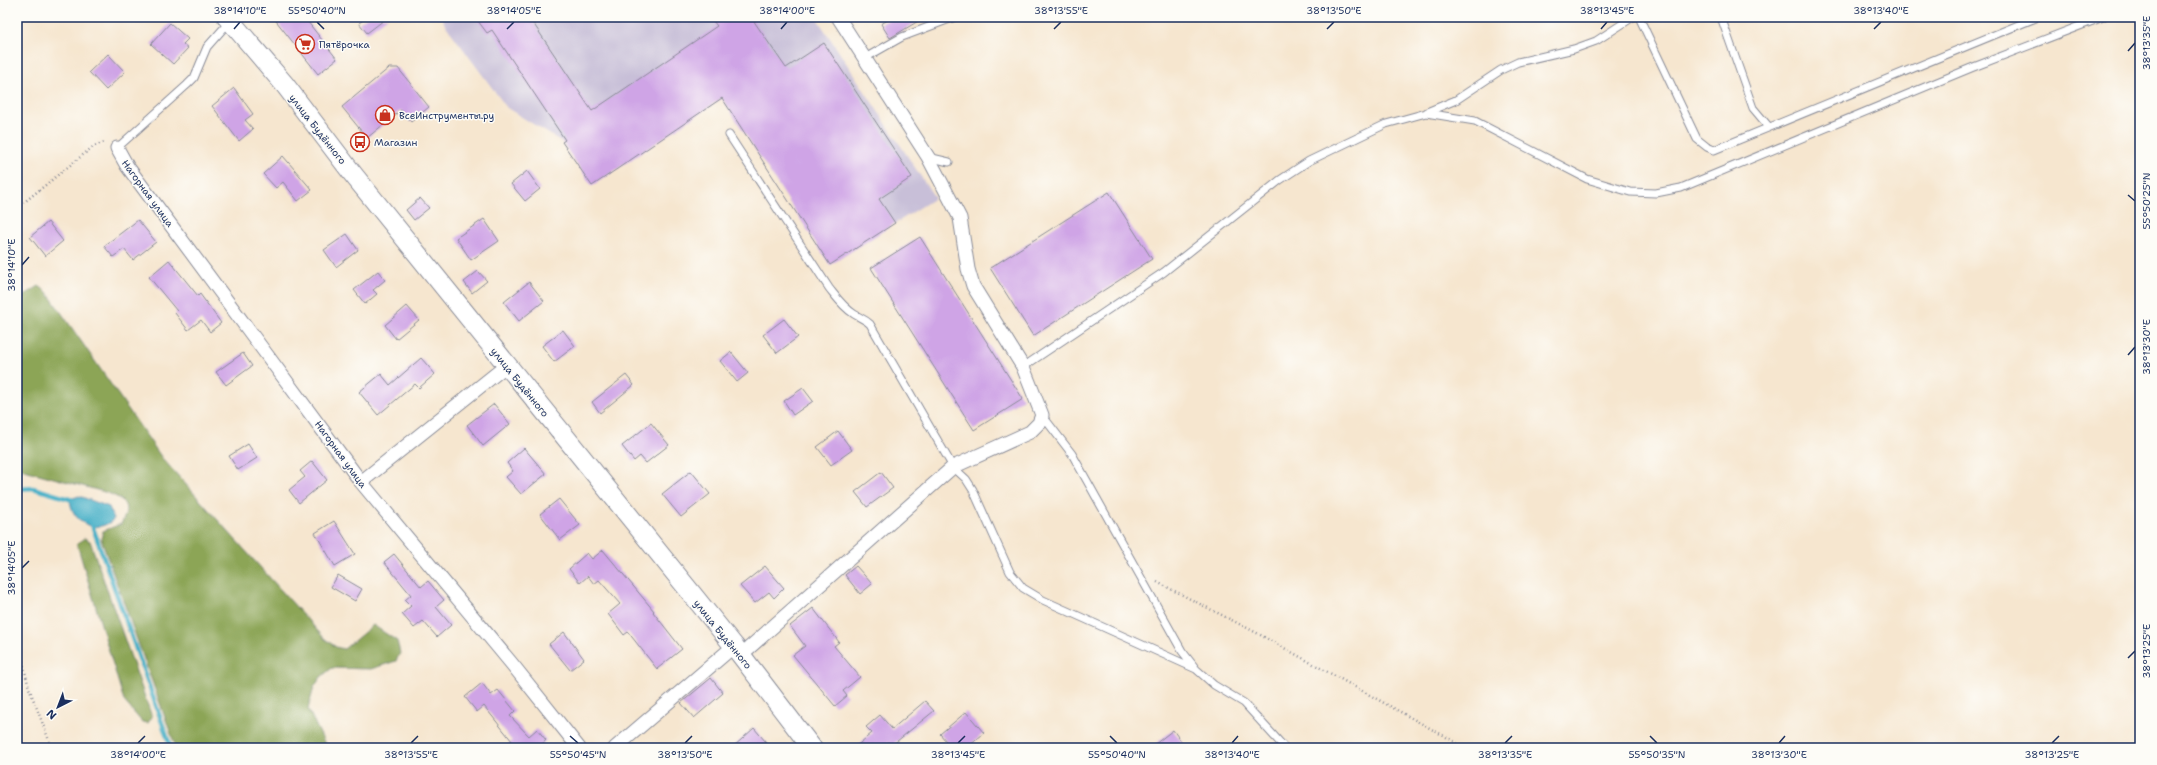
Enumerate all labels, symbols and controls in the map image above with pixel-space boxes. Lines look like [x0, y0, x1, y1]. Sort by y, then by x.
text: 38°14'10"E [213, 4, 267, 17]
text: 55°50'40"N [288, 4, 346, 17]
text: 38°14'05"E [487, 4, 541, 17]
text: 38°14'00"E [759, 4, 815, 17]
text: 38°13'55"E [1034, 4, 1088, 17]
text: 38°13'50"E [1306, 4, 1362, 17]
text: 38°13'45"E [1580, 4, 1634, 17]
text: 38°13'40"E [1853, 4, 1909, 17]
text: 38°13'35"E [2140, 16, 2153, 70]
supermarket icon: Пятёрочка [294, 33, 316, 55]
place label: Пятёрочка [319, 38, 370, 51]
street label: улица Будённого [286, 92, 349, 167]
shop icon: ВсеИнструменты.ру [374, 104, 396, 126]
place label: ВсеИнструменты.ру [399, 109, 494, 122]
bus stop icon: Магазин [349, 131, 371, 153]
place label: Магазин [374, 136, 418, 149]
street label: Нагорная улица [119, 157, 177, 230]
text: 55°50'25"N [2140, 173, 2153, 229]
text: 38°14'10"E [5, 238, 18, 292]
text: 38°13'30"E [2140, 319, 2153, 375]
street label: улица Будённого [488, 345, 552, 420]
street label: Нагорная улица [312, 418, 370, 491]
text: 38°14'05"E [5, 541, 18, 595]
street label: улица Будённого [691, 597, 755, 672]
text: 38°13'25"E [2140, 624, 2153, 678]
north arrow [38, 687, 78, 727]
text: N [43, 705, 60, 723]
text: 38°14'00"E [110, 748, 166, 761]
text: 38°13'55"E [384, 748, 438, 761]
text: 55°50'45"N [550, 748, 606, 761]
text: 38°13'50"E [657, 748, 713, 761]
text: 38°13'45"E [931, 748, 985, 761]
text: 55°50'40"N [1088, 748, 1146, 761]
text: 38°13'40"E [1204, 748, 1260, 761]
text: 38°13'35"E [1478, 748, 1532, 761]
text: 55°50'35"N [1629, 748, 1685, 761]
text: 38°13'30"E [1751, 748, 1807, 761]
text: 38°13'25"E [2025, 748, 2079, 761]

